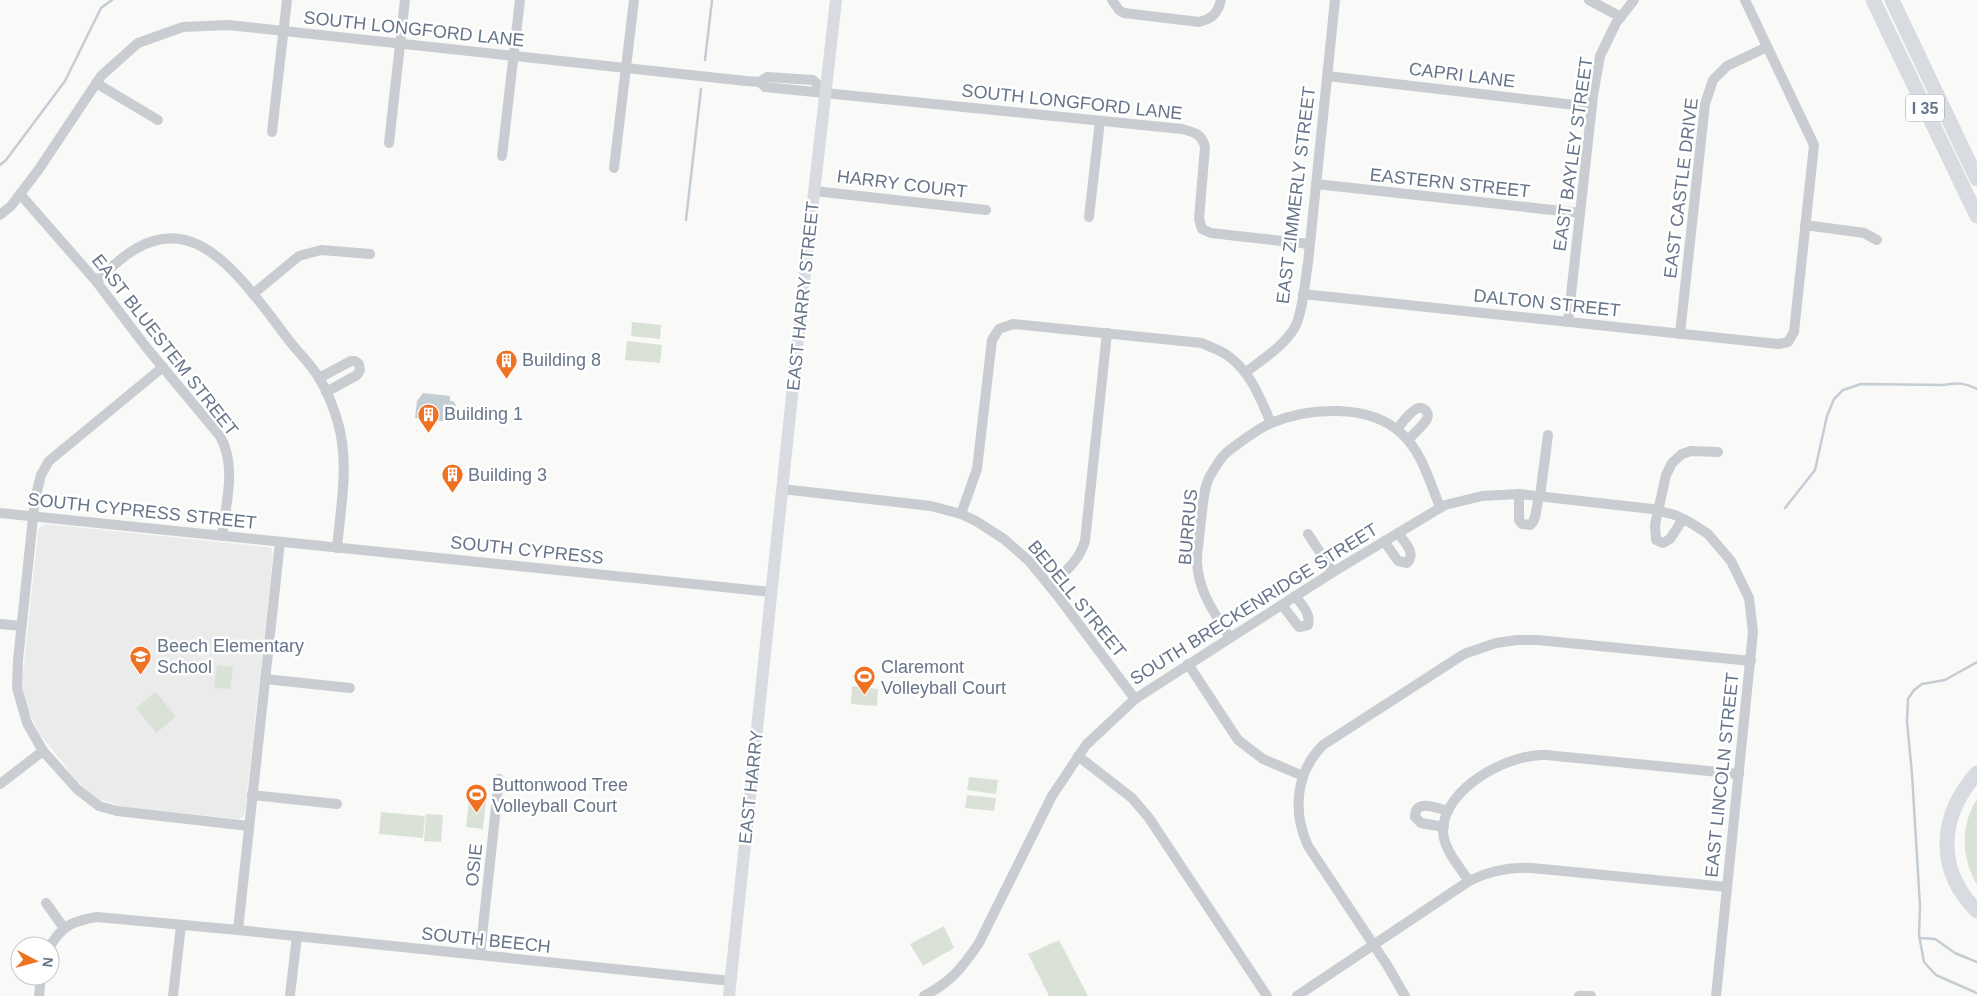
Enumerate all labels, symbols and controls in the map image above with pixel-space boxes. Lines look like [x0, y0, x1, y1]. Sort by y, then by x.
street label: SOUTH LONGFORD LANE [303, 7, 525, 51]
street label: EAST BAYLEY STREET [1549, 56, 1597, 252]
street label: CAPRI LANE [1408, 59, 1516, 91]
street label: SOUTH LONGFORD LANE [961, 80, 1183, 124]
street label: EAST ZIMMERLY STREET [1273, 85, 1319, 305]
road number: I 35 [1906, 95, 1944, 122]
street label: EAST CASTLE DRIVE [1660, 97, 1702, 279]
street label: EASTERN STREET [1369, 165, 1531, 201]
street label: HARRY COURT [836, 166, 968, 202]
street label: EAST HARRY STREET [783, 200, 823, 392]
street label: EAST BLUESTEM STREET [88, 250, 242, 440]
street label: DALTON STREET [1473, 285, 1621, 321]
building icon: Building 8 [494, 348, 518, 379]
place label: Building 8 [522, 350, 601, 370]
building icon: Building 1 [416, 402, 440, 433]
place label: Building 1 [444, 404, 523, 424]
building icon: Building 3 [440, 463, 464, 494]
place label: Building 3 [468, 465, 547, 485]
street label: BURRUS [1175, 488, 1201, 566]
street label: SOUTH CYPRESS STREET [27, 489, 257, 533]
street label: SOUTH BRECKENRIDGE STREET [1127, 519, 1381, 689]
street label: SOUTH CYPRESS [449, 532, 605, 568]
street label: BEDELL STREET [1024, 537, 1130, 661]
place label: Beech Elementary School [157, 636, 304, 677]
school or university icon: Beech Elementary School [129, 644, 153, 675]
place label: Claremont Volleyball Court [881, 657, 1006, 698]
sports icon: Claremont Volleyball Court [853, 665, 877, 696]
street label: EAST LINCOLN STREET [1701, 672, 1743, 878]
street label: EAST HARRY [735, 729, 767, 845]
place label: Buttonwood Tree Volleyball Court [492, 775, 628, 816]
sports icon: Buttonwood Tree Volleyball Court [464, 783, 488, 814]
street label: OSIE [462, 843, 486, 887]
street label: SOUTH BEECH [420, 923, 552, 957]
north arrow [10, 936, 60, 986]
text: N [39, 956, 56, 968]

